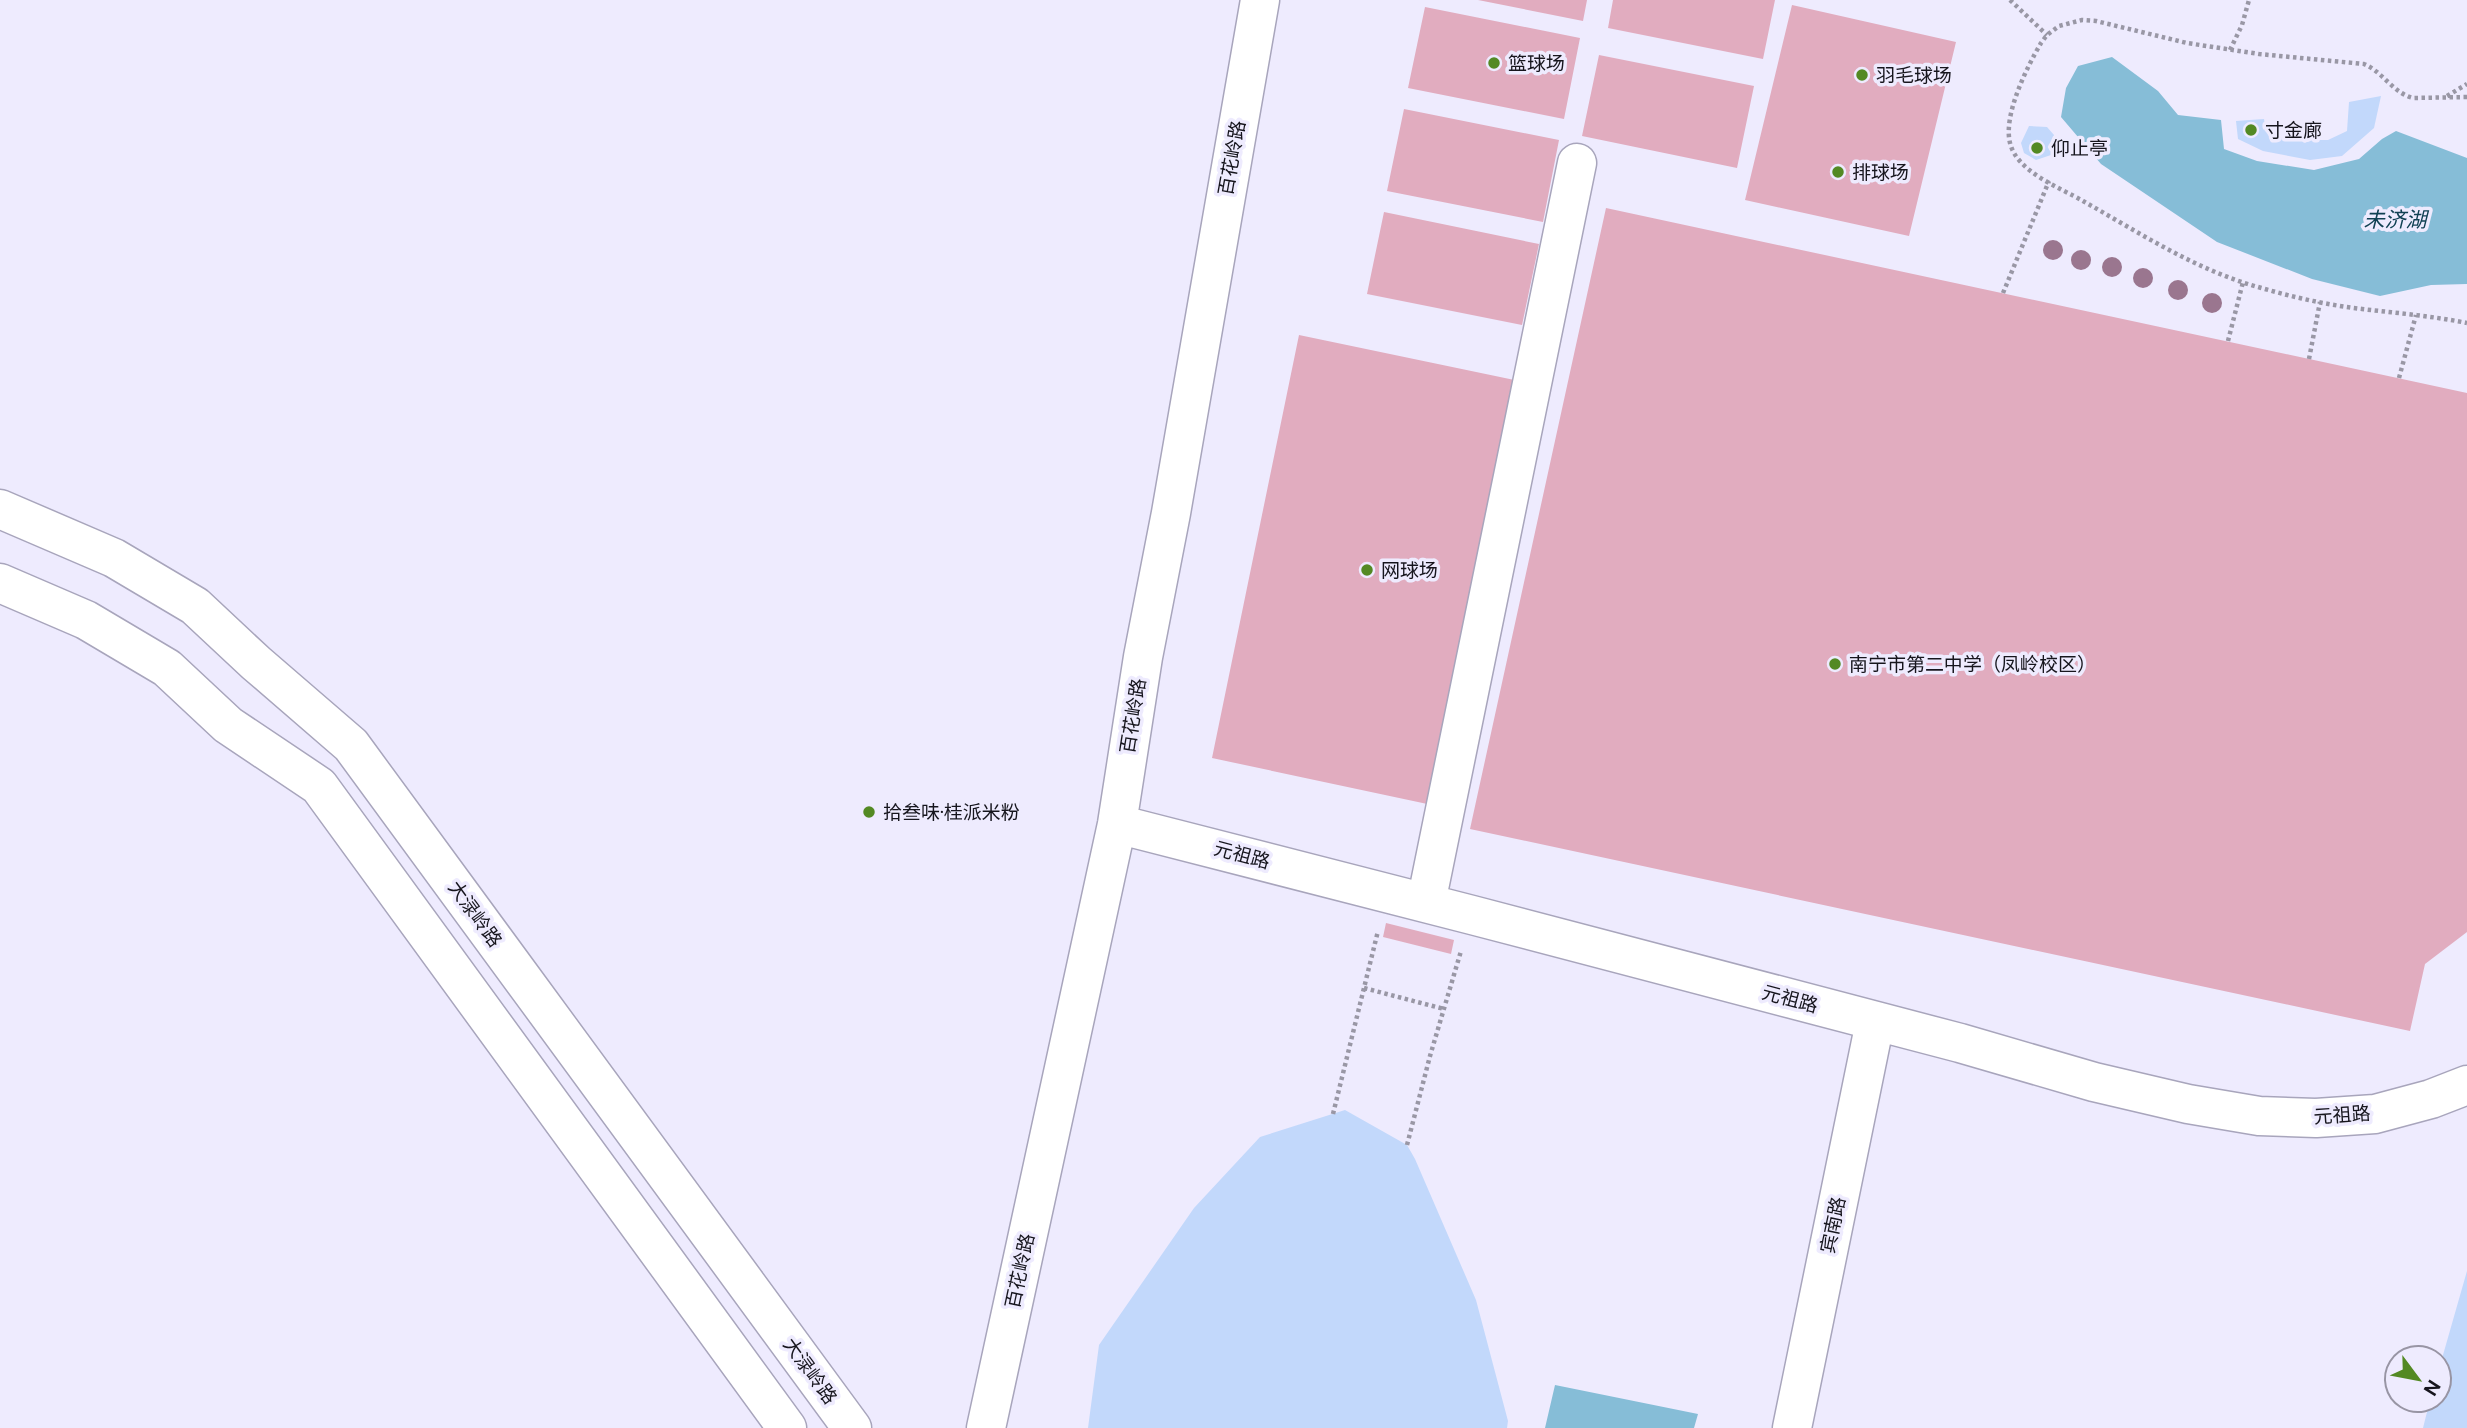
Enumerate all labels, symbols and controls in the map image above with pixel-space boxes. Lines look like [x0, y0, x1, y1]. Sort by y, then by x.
place label: 篮球场 [1508, 51, 1565, 76]
marker: 篮球场 [1486, 55, 1502, 71]
place label: 羽毛球场 [1876, 63, 1952, 88]
marker: 羽毛球场 [1854, 67, 1870, 83]
street label: 百花岭路 [1213, 118, 1251, 198]
place label: 寸金廊 [2265, 118, 2322, 143]
marker: 寸金廊 [2243, 122, 2259, 138]
place label: 仰止亭 [2051, 136, 2108, 161]
marker: 仰止亭 [2029, 140, 2045, 156]
place label: 排球场 [1852, 160, 1909, 185]
marker: 排球场 [1830, 164, 1846, 180]
water label: 未济湖 [2364, 206, 2429, 234]
place label: 网球场 [1381, 558, 1438, 583]
marker: 网球场 [1359, 562, 1375, 578]
place label: 南宁市第二中学（凤岭校区） [1849, 652, 2096, 677]
marker: 南宁市第二中学（凤岭校区） [1827, 656, 1843, 672]
street label: 百花岭路 [1115, 677, 1151, 755]
place label: 拾叁味·桂派米粉 [883, 800, 1020, 825]
marker: 拾叁味·桂派米粉 [861, 804, 877, 820]
street label: 元祖路 [1211, 836, 1273, 874]
street label: 大渌岭路 [443, 876, 507, 952]
street label: 元祖路 [1759, 980, 1821, 1018]
street label: 元祖路 [2313, 1101, 2371, 1129]
street label: 宾南路 [1815, 1195, 1851, 1255]
street label: 百花岭路 [1000, 1231, 1040, 1311]
street label: 大渌岭路 [778, 1333, 842, 1409]
north arrow [2383, 1344, 2453, 1414]
text: N [2418, 1375, 2446, 1400]

